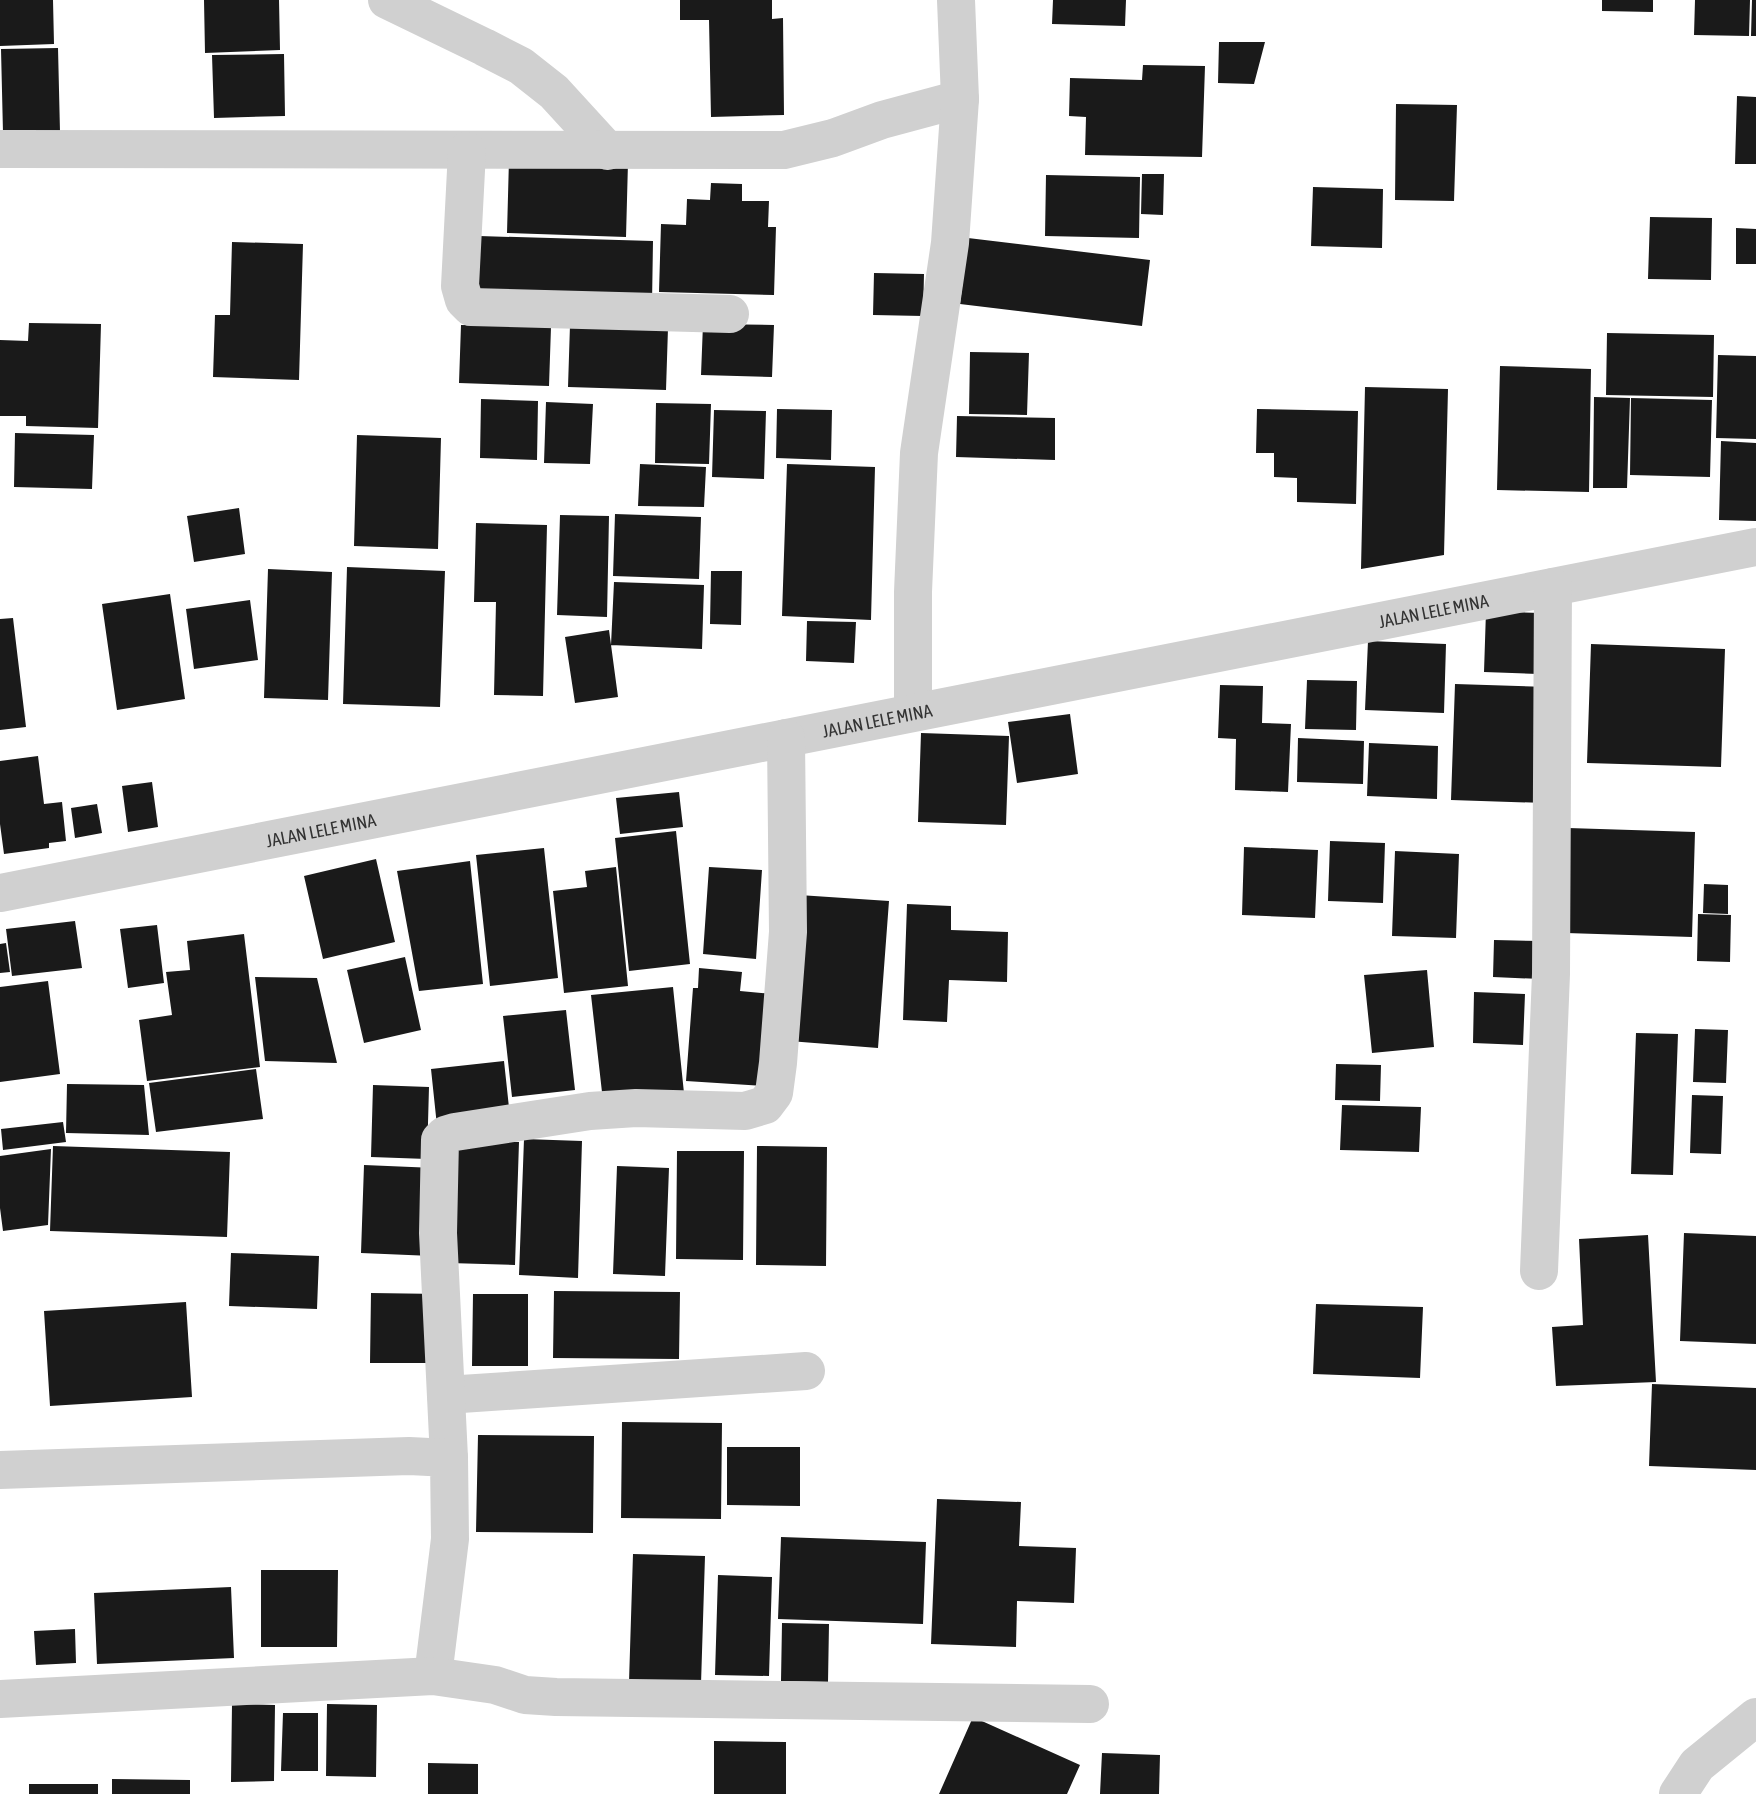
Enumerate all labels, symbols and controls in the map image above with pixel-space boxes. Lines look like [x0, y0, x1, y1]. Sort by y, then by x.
street label: JALAN LELE MINA [1377, 589, 1490, 632]
street label: JALAN LELE MINA [820, 699, 934, 741]
street label: JALAN LELE MINA [264, 809, 378, 851]

